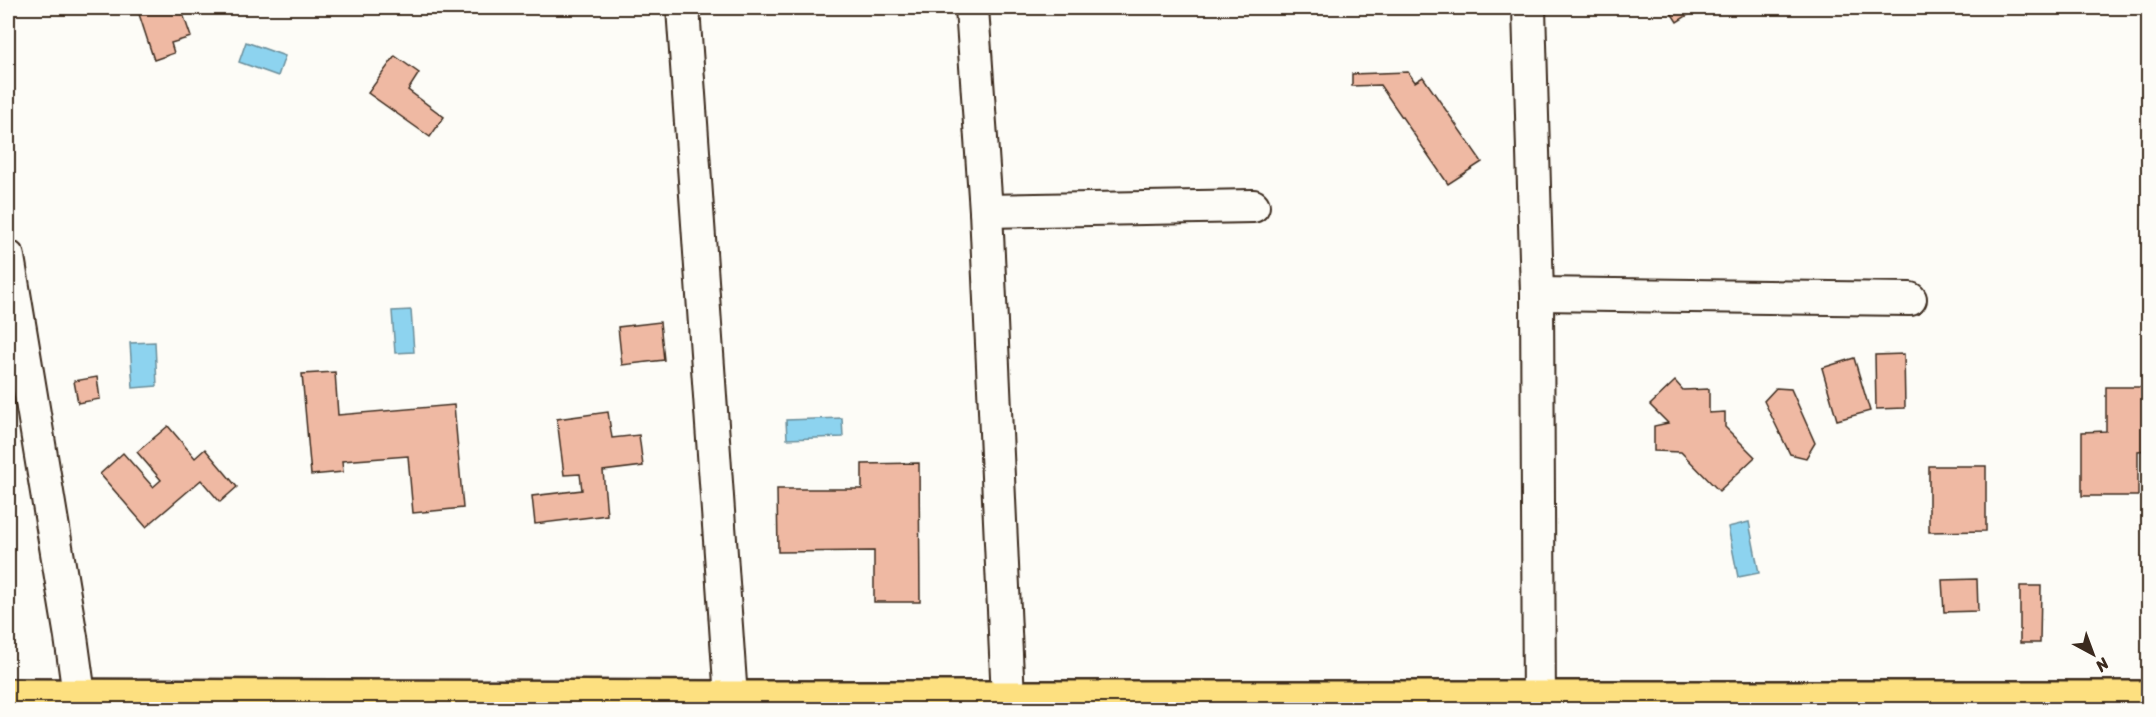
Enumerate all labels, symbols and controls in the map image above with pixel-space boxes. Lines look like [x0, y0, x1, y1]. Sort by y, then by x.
north arrow [2063, 624, 2123, 684]
text: N [2088, 650, 2117, 680]

